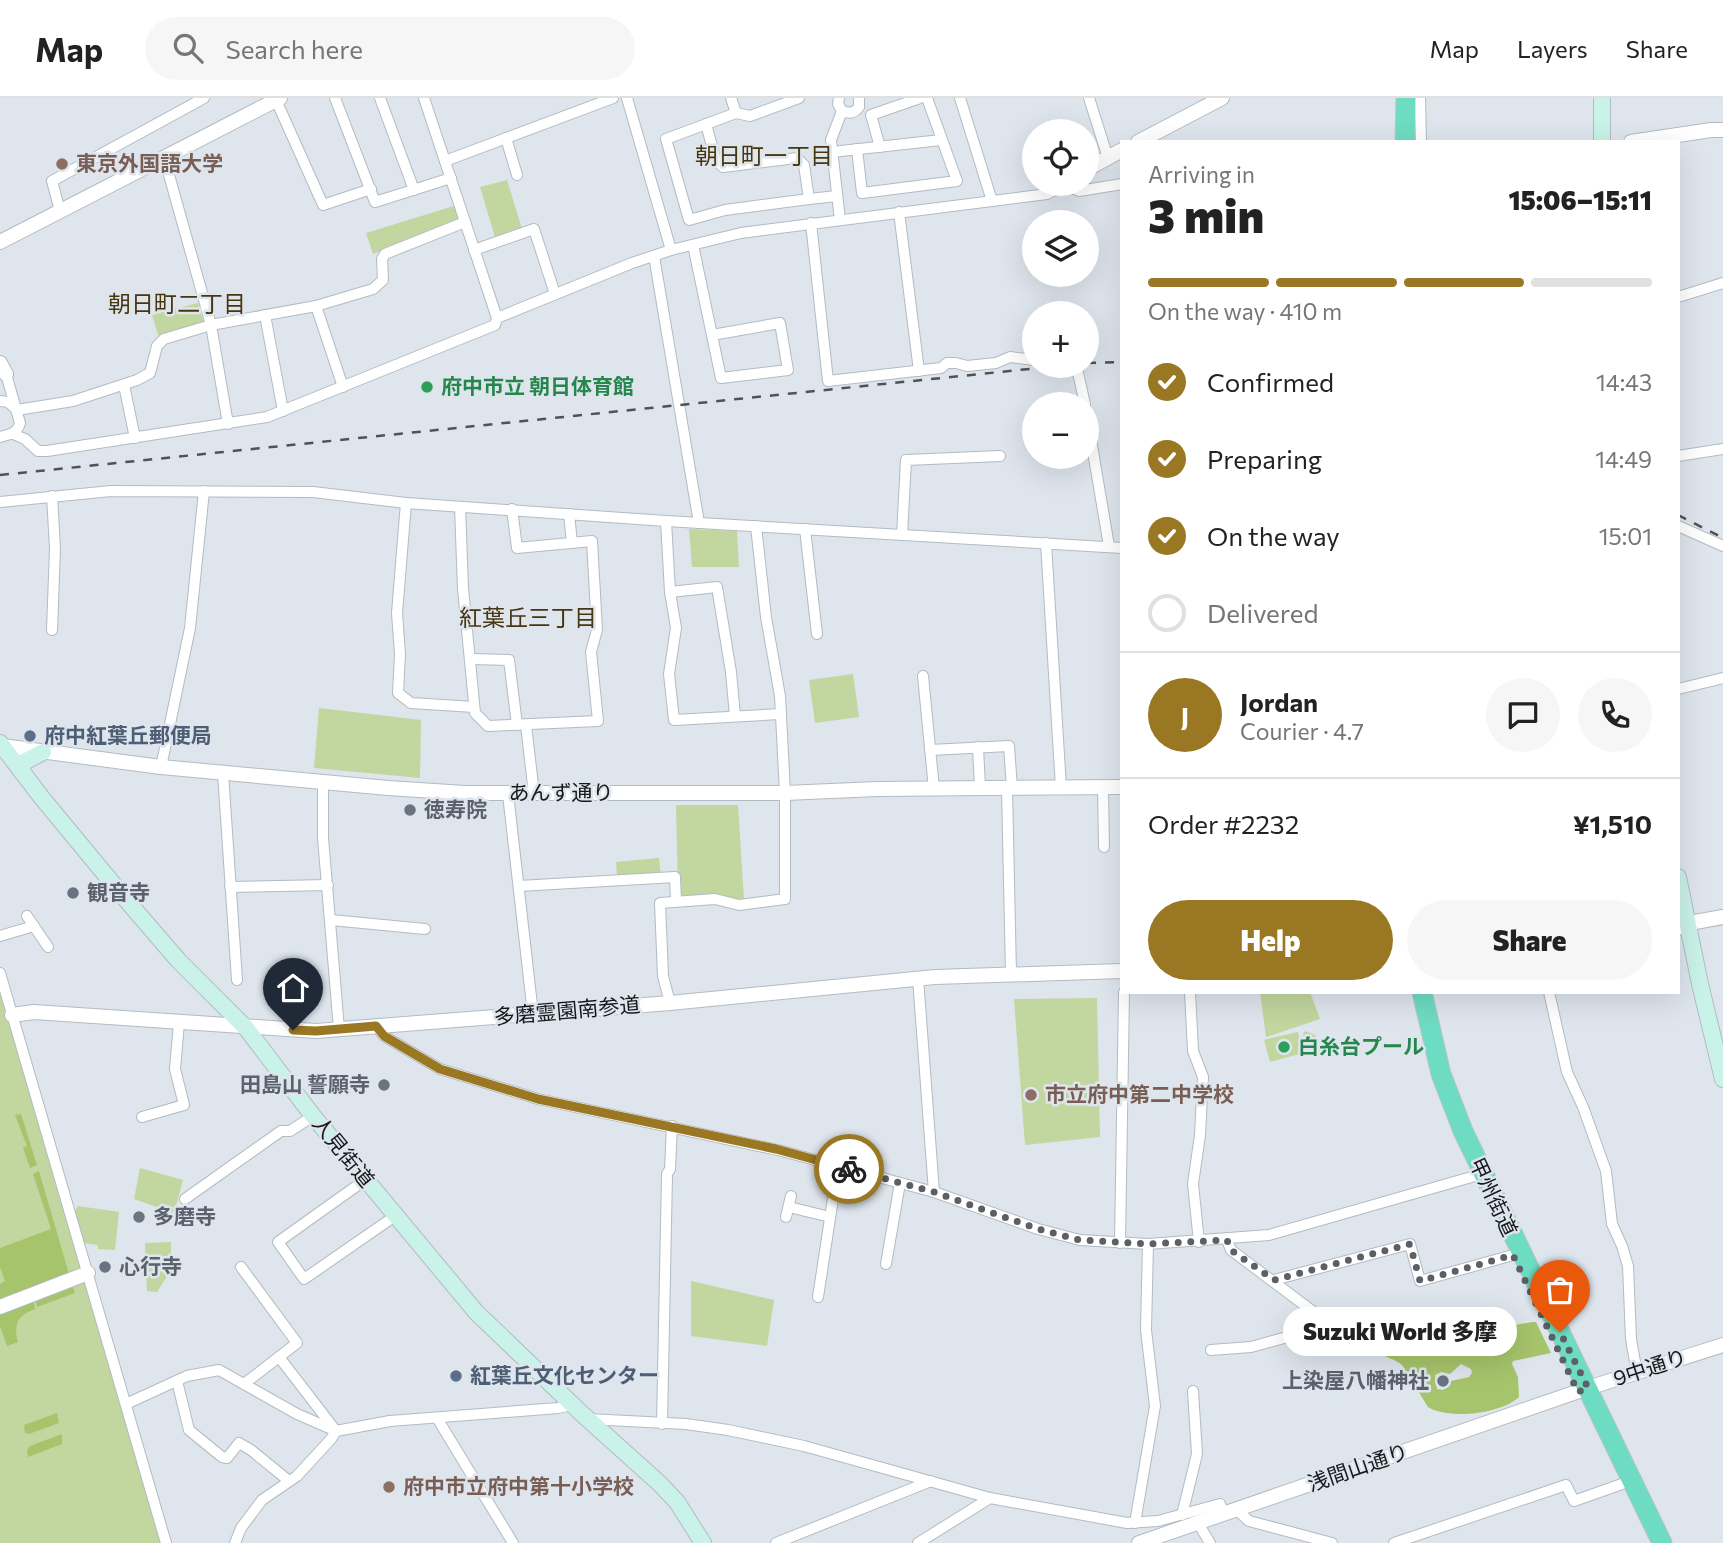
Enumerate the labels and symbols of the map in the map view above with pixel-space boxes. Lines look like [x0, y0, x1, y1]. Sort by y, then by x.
district label: 朝日町一丁目 [695, 141, 833, 169]
place label: 東京外国語大学 [76, 150, 223, 175]
marker: 東京外国語大学 [54, 156, 70, 172]
district label: 朝日町二丁目 [108, 289, 246, 317]
place label: 府中市立 朝日体育館 [441, 373, 634, 398]
marker: 府中市立 朝日体育館 [419, 379, 435, 395]
district label: 紅葉丘三丁目 [459, 603, 597, 631]
place label: 府中紅葉丘郵便局 [44, 722, 212, 747]
marker: 府中紅葉丘郵便局 [22, 728, 38, 744]
street label: あんず通り [509, 779, 614, 804]
place label: 徳寿院 [424, 796, 487, 821]
marker: 徳寿院 [402, 802, 418, 818]
place label: 観音寺 [87, 879, 150, 904]
marker: 観音寺 [65, 885, 81, 901]
pin [263, 958, 323, 1030]
street label: 多磨霊園南参道 [493, 991, 641, 1028]
place label: 白糸台プール [1298, 1033, 1424, 1058]
marker: 白糸台プール [1276, 1039, 1292, 1055]
place label: 田島山 誓願寺 [240, 1071, 370, 1096]
marker: 田島山 誓願寺 [376, 1077, 392, 1093]
place label: 市立府中第二中学校 [1045, 1081, 1234, 1106]
marker: 市立府中第二中学校 [1023, 1087, 1039, 1103]
street label: 人見街道 [308, 1111, 380, 1192]
courier [814, 1134, 884, 1204]
street label: 甲州街道 [1465, 1153, 1523, 1240]
place label: 多磨寺 [153, 1203, 216, 1228]
marker: 多磨寺 [131, 1209, 147, 1225]
place label: 心行寺 [119, 1253, 182, 1278]
marker: 心行寺 [97, 1259, 113, 1275]
pin [1530, 1260, 1590, 1332]
callout: Suzuki World 多摩 [1284, 1308, 1518, 1356]
street label: 9中通り [1610, 1343, 1689, 1390]
place label: 紅葉丘文化センター [470, 1362, 659, 1387]
place label: 上染屋八幡神社 [1282, 1367, 1429, 1392]
marker: 紅葉丘文化センター [448, 1368, 464, 1384]
marker: 上染屋八幡神社 [1435, 1373, 1451, 1389]
street label: 浅間山通り [1304, 1438, 1411, 1495]
place label: 府中市立府中第十小学校 [403, 1473, 634, 1498]
marker: 府中市立府中第十小学校 [381, 1479, 397, 1495]

